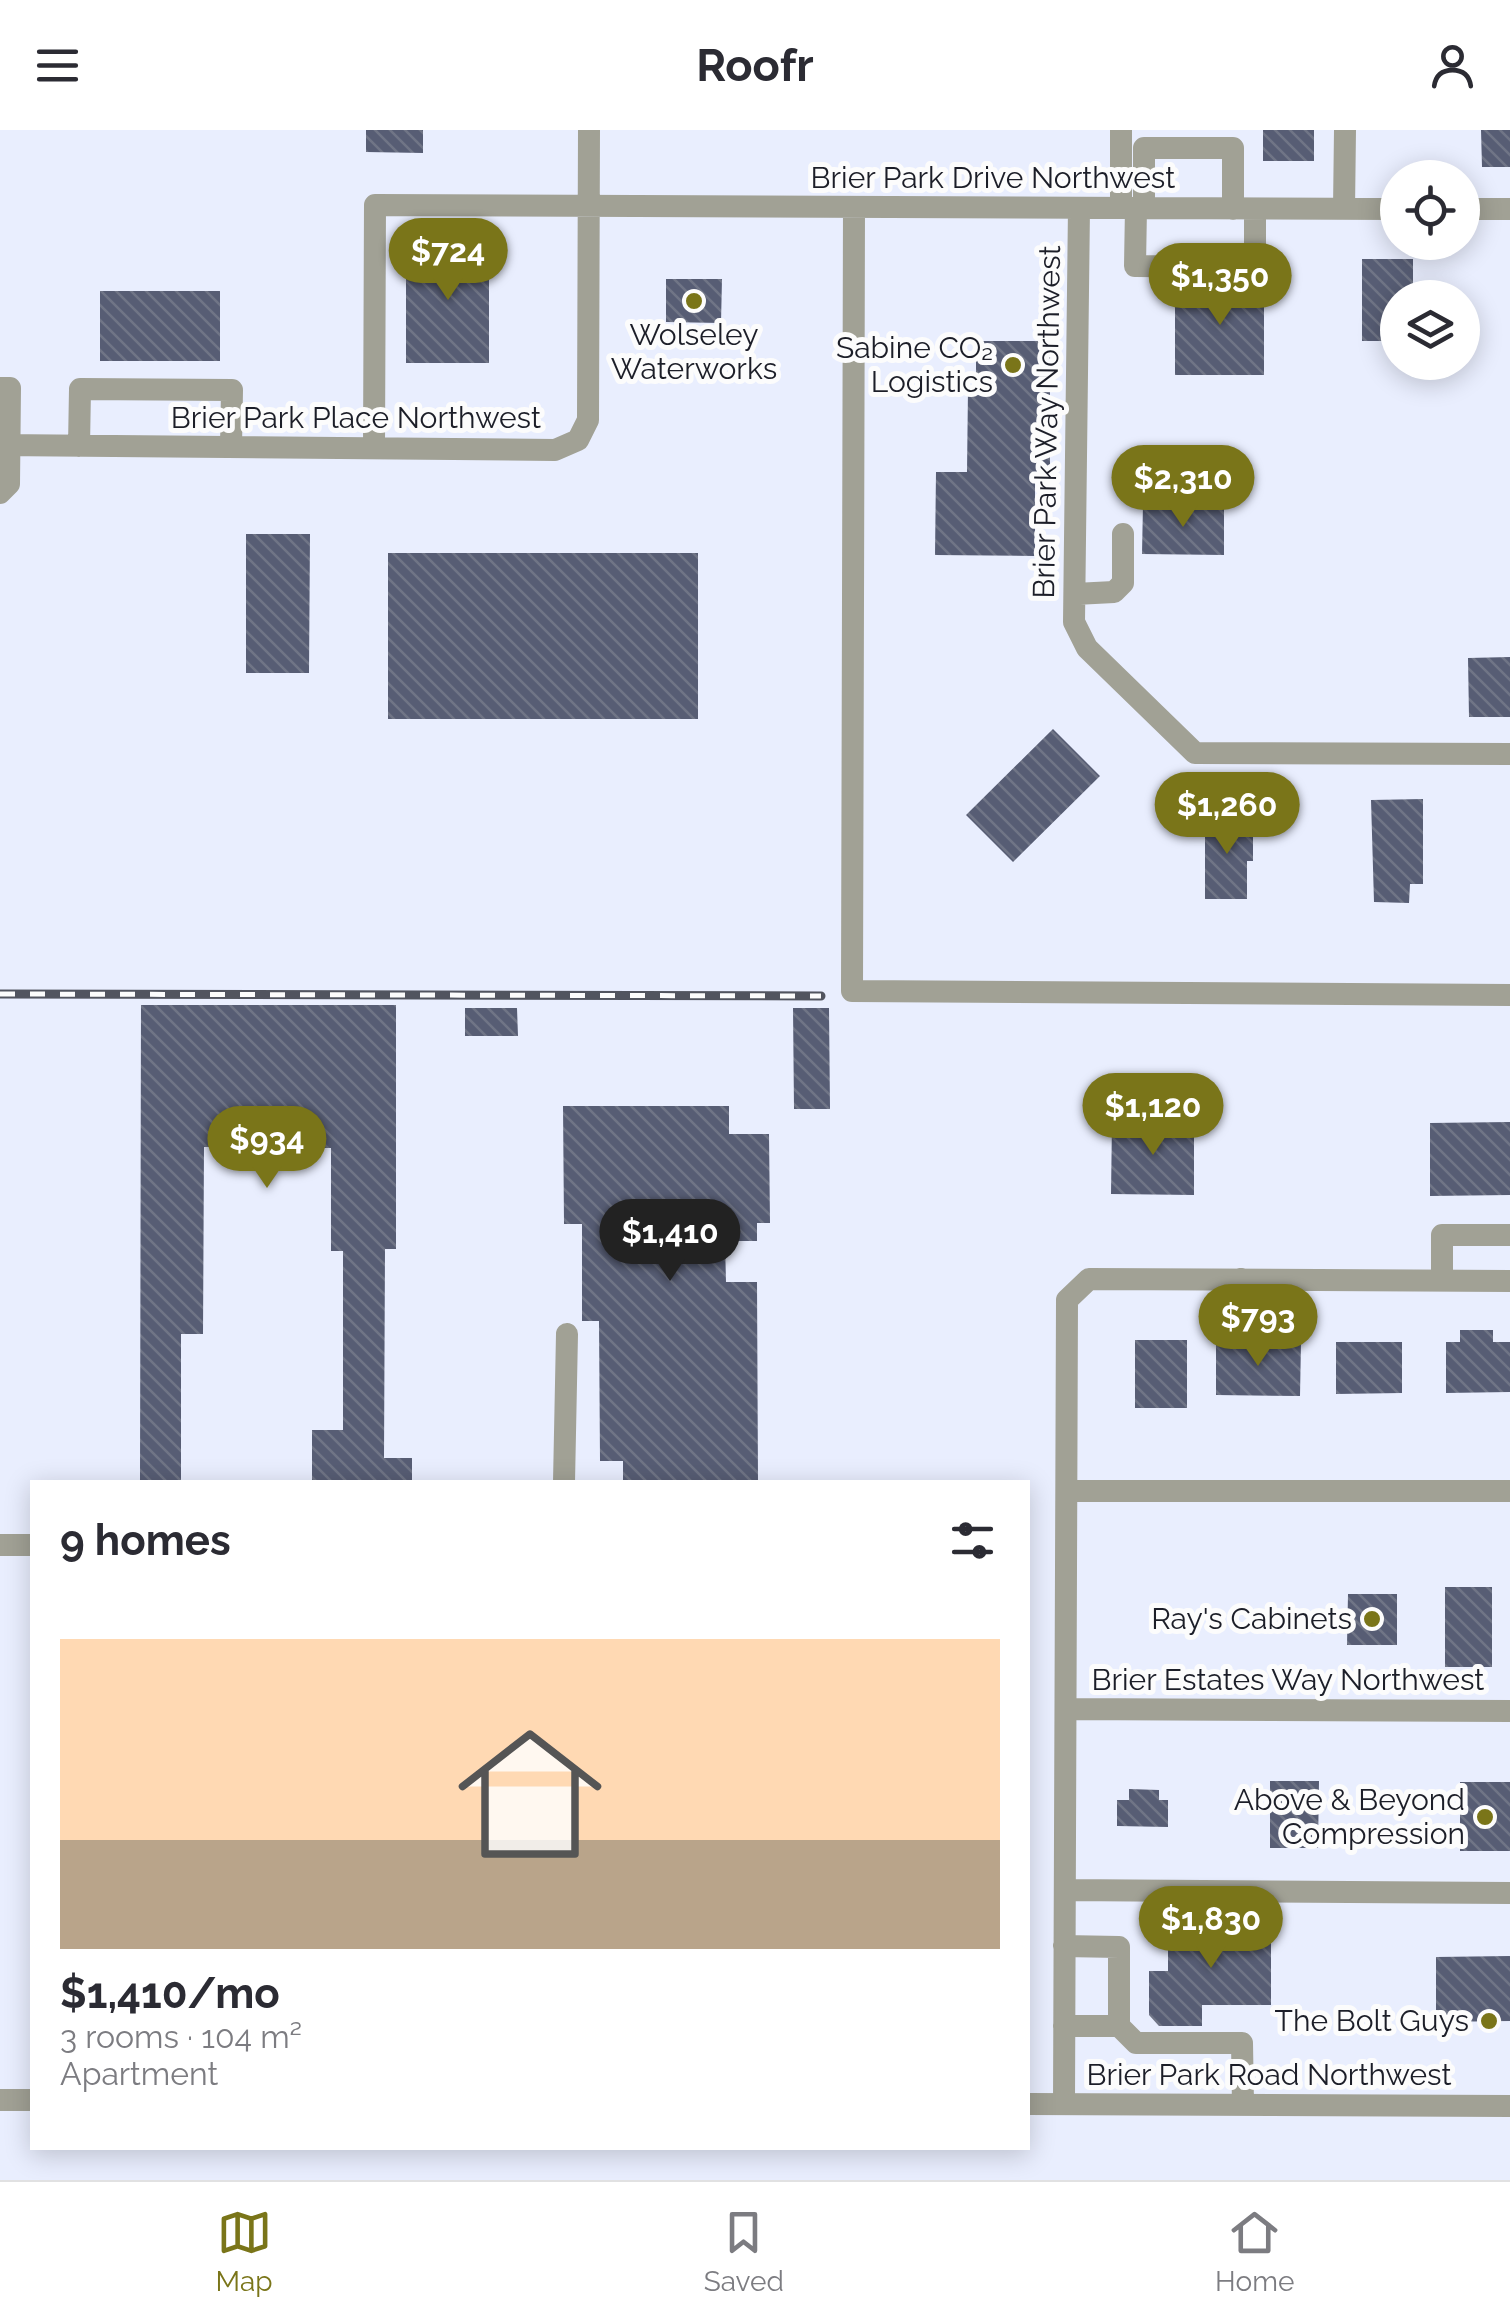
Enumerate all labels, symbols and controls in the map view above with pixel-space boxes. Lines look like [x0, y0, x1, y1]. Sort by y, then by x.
icon: menu [30, 38, 85, 93]
icon: person [1425, 38, 1480, 93]
text: Roofr [696, 39, 814, 92]
street label: Brier Park Drive Northwest [811, 160, 1175, 195]
map controls [1380, 160, 1480, 380]
button: locate [1380, 160, 1480, 260]
pin: $724 [389, 218, 507, 303]
text: $724 [411, 232, 485, 269]
pin: $1,350 [1139, 243, 1301, 328]
street label: Brier Park Way Northwest [1026, 245, 1067, 599]
text: $1,350 [1171, 257, 1269, 294]
button: layers [1380, 280, 1480, 380]
marker: Wolseley Waterworks [683, 290, 705, 312]
place label: Wolseley Waterworks [611, 317, 777, 386]
place label: Sabine CO₂ Logistics [836, 330, 993, 399]
marker: Sabine CO₂ Logistics [1002, 354, 1024, 376]
street label: Brier Park Place Northwest [171, 400, 541, 435]
pin: $2,310 [1102, 445, 1264, 530]
text: $2,310 [1133, 459, 1233, 496]
pin: $1,260 [1146, 772, 1308, 857]
text: $1,260 [1177, 786, 1277, 823]
pin: $1,120 [1072, 1073, 1234, 1158]
text: $1,120 [1104, 1087, 1202, 1124]
pin: $934 [208, 1106, 326, 1191]
text: $934 [229, 1120, 305, 1157]
pin: $1,410 [589, 1199, 751, 1284]
text: $1,410 [621, 1213, 719, 1250]
pin: $793 [1199, 1284, 1317, 1369]
text: $793 [1221, 1298, 1295, 1335]
icon: filters [945, 1513, 1000, 1568]
text: 9 homes [60, 1516, 231, 1565]
place label: Ray's Cabinets [1151, 1601, 1352, 1636]
marker: Ray's Cabinets [1361, 1608, 1383, 1630]
street label: Brier Estates Way Northwest [1092, 1662, 1484, 1697]
icon: home [440, 1704, 620, 1884]
place label: Above & Beyond Compression [1234, 1782, 1465, 1851]
marker: Above & Beyond Compression [1474, 1806, 1496, 1828]
pin: $1,830 [1130, 1886, 1292, 1971]
text: $1,830 [1161, 1900, 1261, 1937]
text: $1,410/mo [60, 1969, 280, 2018]
place label: The Bolt Guys [1275, 2003, 1469, 2038]
marker: The Bolt Guys [1478, 2010, 1500, 2032]
text: 3 rooms · 104 m² [60, 2018, 302, 2055]
text: Apartment [60, 2055, 218, 2092]
street label: Brier Park Road Northwest [1086, 2057, 1452, 2092]
tab: Map [216, 2205, 273, 2298]
tab: Saved [704, 2205, 784, 2298]
tab: Home [1215, 2205, 1294, 2298]

